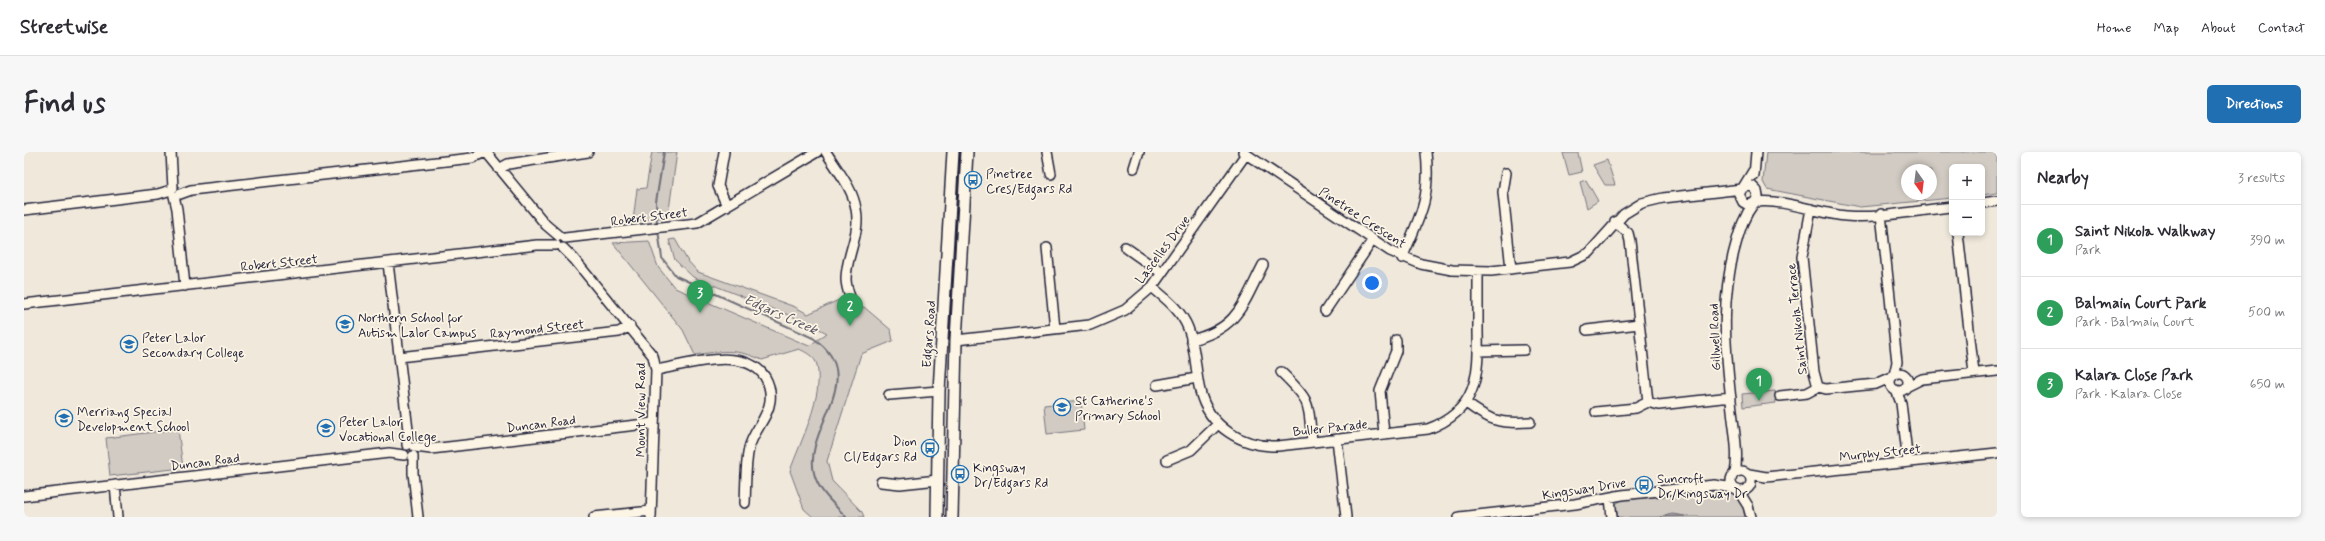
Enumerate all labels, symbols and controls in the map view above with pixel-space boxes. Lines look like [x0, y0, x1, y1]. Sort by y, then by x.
text: Streetwise [20, 15, 108, 40]
text: Home [2097, 19, 2131, 37]
text: Map [2153, 19, 2179, 37]
text: About [2201, 19, 2236, 37]
text: Contact [2258, 19, 2305, 37]
button: Directions [2207, 85, 2301, 123]
text: Find us [24, 86, 105, 123]
north arrow [1901, 164, 1937, 200]
map controls [1949, 164, 1985, 236]
button: + [1949, 164, 1985, 200]
place label: Pinetree Cres/Edgars Rd [986, 166, 1072, 200]
text: Nearby [2037, 167, 2089, 189]
bus stop icon: Pinetree Cres/Edgars Rd [963, 170, 983, 190]
text: 3 results [2238, 170, 2285, 187]
street label: Pinetree Crescent [1315, 184, 1409, 253]
button: − [1949, 200, 1985, 236]
street label: Robert Street [610, 204, 689, 231]
street label: Lascelles Drive [1132, 212, 1195, 287]
text: Saint Nikola Walkway [2075, 222, 2215, 242]
text: 1 [2047, 232, 2053, 249]
text: 390 m [2250, 232, 2285, 249]
text: Park [2075, 242, 2101, 259]
street label: Robert Street [240, 251, 319, 276]
street label: Saint Nikola Terrace [1783, 262, 1812, 375]
your location [1362, 273, 1382, 293]
pin: 3 [687, 280, 713, 313]
water label: Edgars Creek [740, 291, 821, 341]
pin: 2 [837, 293, 863, 326]
text: Balmain Court Park [2075, 294, 2206, 314]
street label: Edgars Road [919, 300, 942, 368]
street label: Gillwell Road [1706, 303, 1725, 371]
text: 2 [2047, 304, 2053, 321]
text: 500 m [2248, 304, 2285, 321]
place label: Northern School for Autism Lalor Campus [358, 310, 476, 342]
school or university icon: Northern School for Autism Lalor Campus [335, 314, 355, 334]
text: Park · Balmain Court [2075, 314, 2194, 331]
street label: Raymond Street [489, 316, 585, 343]
place label: Peter Lalor Secondary College [142, 330, 244, 362]
school or university icon: Peter Lalor Secondary College [119, 334, 139, 354]
street label: Mount View Road [633, 363, 650, 457]
text: Kalara Close Park [2075, 366, 2193, 386]
pin: 1 [1746, 368, 1772, 401]
text: 3 [2047, 376, 2053, 393]
text: 650 m [2250, 376, 2285, 393]
text: Park · Kalara Close [2075, 386, 2182, 403]
place label: St Catherine's Primary School [1075, 393, 1161, 425]
school or university icon: St Catherine's Primary School [1052, 397, 1072, 417]
place label: Merriang Special Development School [77, 404, 190, 436]
school or university icon: Merriang Special Development School [54, 408, 74, 428]
street label: Duncan Road [505, 412, 577, 437]
place label: Peter Lalor Vocational College [339, 414, 437, 447]
street label: Buller Parade [1292, 416, 1368, 441]
school or university icon: Peter Lalor Vocational College [316, 418, 336, 438]
place label: Dion Cl/Edgars Rd [844, 434, 917, 468]
bus stop icon: Dion Cl/Edgars Rd [920, 438, 940, 458]
street label: Murphy Street [1838, 441, 1922, 466]
street label: Duncan Road [169, 450, 241, 475]
place label: Kingsway Dr/Edgars Rd [973, 460, 1048, 494]
bus stop icon: Kingsway Dr/Edgars Rd [950, 464, 970, 484]
place label: Suncroft Dr/Kingsway Dr [1657, 471, 1748, 504]
street label: Kingsway Drive [1541, 474, 1628, 505]
bus stop icon: Suncroft Dr/Kingsway Dr [1634, 475, 1654, 495]

